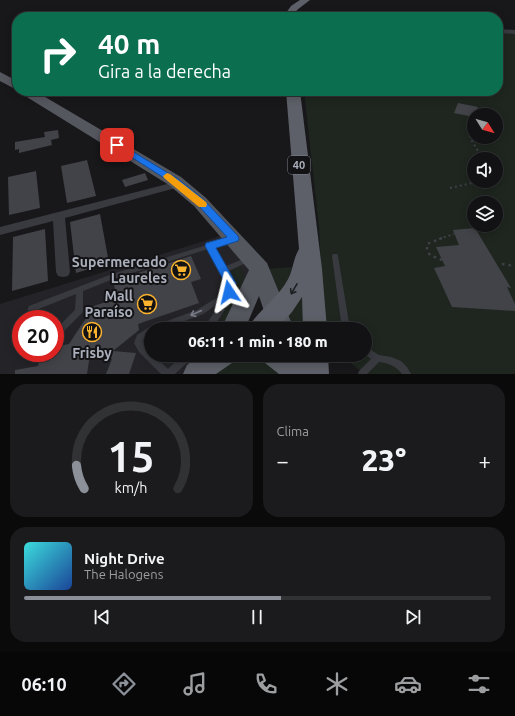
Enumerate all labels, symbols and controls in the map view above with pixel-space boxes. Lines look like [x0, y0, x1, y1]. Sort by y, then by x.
icon: right [32, 28, 84, 80]
text: 40 m [98, 28, 160, 59]
text: Gira a la derecha [98, 61, 231, 81]
north arrow [467, 108, 503, 144]
map controls [467, 108, 503, 232]
pin [100, 128, 134, 162]
icon: arrive [106, 134, 128, 156]
button: sound [467, 152, 503, 188]
road number: 40 [288, 156, 310, 174]
button: layers [467, 196, 503, 232]
place label: Supermercado Laureles [72, 254, 167, 286]
supermarket icon: Supermercado Laureles [170, 259, 192, 281]
position arrow [208, 271, 250, 313]
one-way arrow [290, 283, 298, 295]
place label: Mall Paraíso [85, 288, 133, 320]
supermarket icon: Mall Paraíso [136, 293, 158, 315]
one-way arrow [190, 309, 202, 317]
speed limit sign: 20 [12, 310, 64, 362]
restaurant icon: Frisby [81, 321, 103, 343]
text: 06:11 · 1 min · 180 m [188, 333, 328, 350]
place label: Frisby [72, 345, 112, 361]
text: Clima [277, 424, 309, 438]
text: 15 [108, 432, 155, 479]
text: 23° [361, 443, 406, 477]
text: − [277, 448, 289, 473]
text: + [479, 448, 491, 473]
text: km/h [115, 479, 148, 495]
text: Night Drive [84, 550, 165, 567]
text: The Halogens [84, 567, 163, 581]
icon: previous [91, 606, 113, 628]
icon: pause [246, 606, 268, 628]
icon: next [402, 606, 424, 628]
icon: directions [110, 670, 138, 698]
icon: music [181, 670, 209, 698]
icon: phone [252, 670, 280, 698]
icon: climate [323, 670, 351, 698]
icon: car [394, 670, 422, 698]
icon: filters [465, 670, 493, 698]
text: 06:10 [22, 674, 67, 694]

